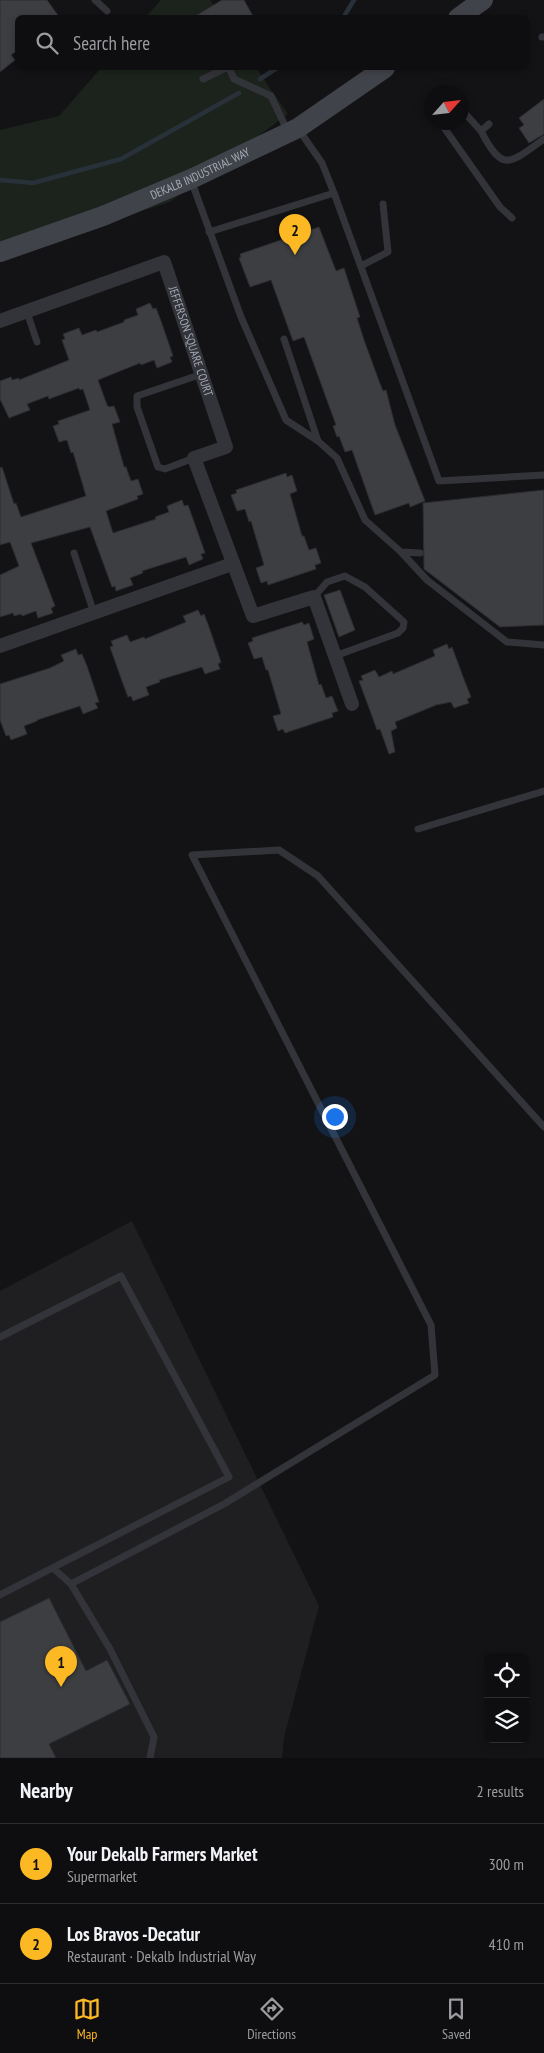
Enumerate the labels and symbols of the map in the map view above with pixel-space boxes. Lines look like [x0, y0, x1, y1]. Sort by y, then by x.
north arrow [424, 85, 469, 130]
street label: DEKALB INDUSTRIAL WAY [148, 144, 253, 202]
pin: 2 [279, 214, 311, 255]
street label: JEFFERSON SQUARE COURT [165, 283, 217, 399]
your location [322, 1104, 348, 1130]
pin: 1 [45, 1646, 77, 1687]

